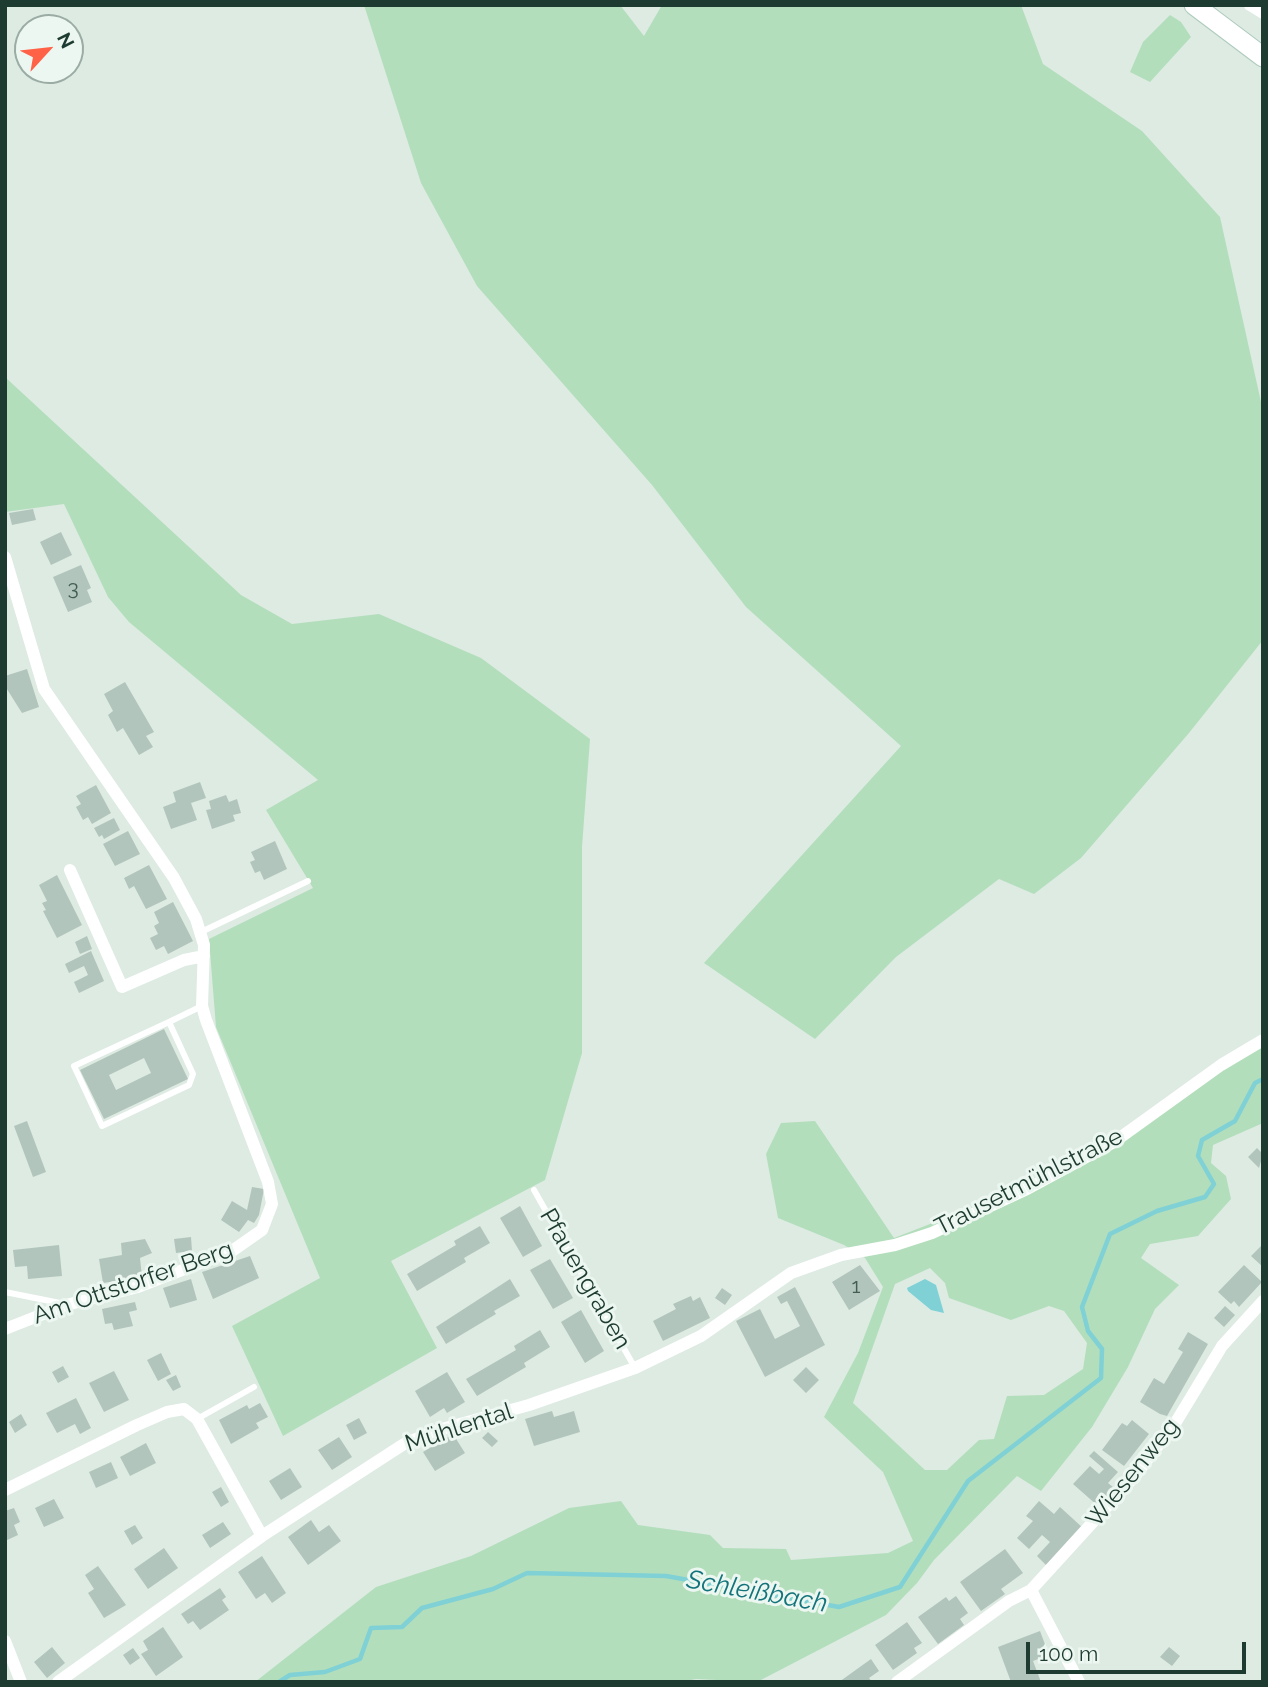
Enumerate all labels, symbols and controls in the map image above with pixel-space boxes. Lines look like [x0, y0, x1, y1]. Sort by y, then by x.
north arrow [14, 14, 84, 84]
text: N [53, 29, 79, 52]
house number: 3 [67, 576, 79, 602]
street label: Trausetmühlstraße [930, 1122, 1128, 1242]
street label: Pfauengraben [533, 1204, 637, 1354]
street label: Am Ottstorfer Berg [29, 1235, 237, 1331]
house number: 1 [852, 1274, 860, 1300]
street label: Mühlental [402, 1397, 516, 1459]
street label: Wiesenweg [1080, 1413, 1186, 1533]
water label: Schleißbach [684, 1564, 830, 1620]
scale bar [1030, 1628, 1250, 1672]
text: 100 m [1039, 1641, 1098, 1666]

